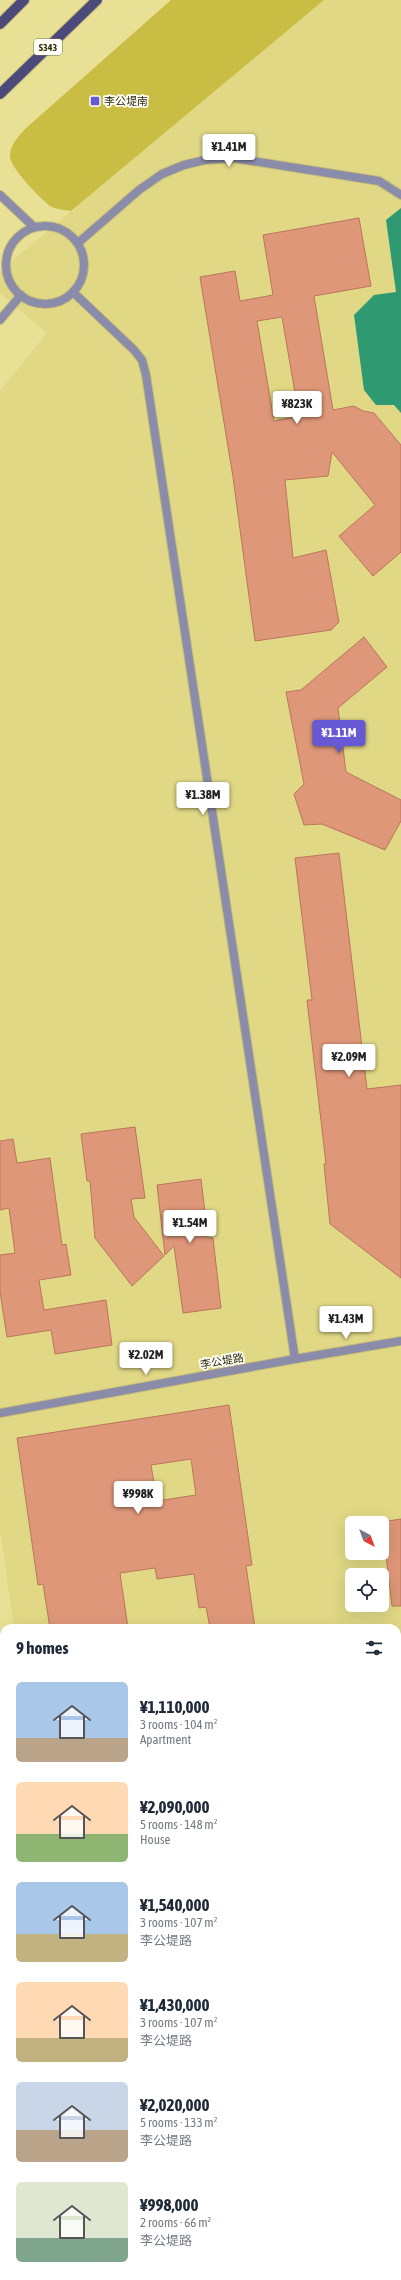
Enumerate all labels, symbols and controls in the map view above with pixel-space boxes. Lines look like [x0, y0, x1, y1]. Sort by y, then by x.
road number: S343 [34, 39, 62, 55]
marker: 李公堤南 [89, 95, 101, 107]
place label: 李公堤南 [104, 95, 148, 107]
pin: ¥1.41M [196, 134, 262, 168]
text: ¥1.41M [211, 139, 247, 154]
pin: ¥823K [269, 391, 325, 425]
text: ¥823K [282, 396, 312, 411]
pin: ¥1.11M [306, 720, 372, 754]
text: ¥1.11M [321, 725, 357, 740]
pin: ¥1.38M [170, 782, 236, 816]
text: ¥1.38M [185, 787, 221, 802]
pin: ¥2.09M [316, 1044, 382, 1078]
text: ¥2.09M [331, 1049, 367, 1064]
pin: ¥1.54M [157, 1210, 223, 1244]
text: ¥1.54M [172, 1215, 208, 1230]
pin: ¥1.43M [313, 1306, 379, 1340]
text: ¥1.43M [328, 1311, 364, 1326]
pin: ¥2.02M [113, 1342, 179, 1376]
text: ¥2.02M [128, 1347, 164, 1362]
street label: 李公堤路 [199, 1351, 245, 1371]
pin: ¥998K [110, 1481, 166, 1515]
text: ¥998K [123, 1486, 153, 1501]
north arrow [345, 1516, 389, 1560]
map controls [345, 1516, 389, 1612]
button: locate [345, 1568, 389, 1612]
icon: filters [363, 1637, 385, 1659]
text: 9 homes [16, 1638, 69, 1658]
text: ¥1,110,000 [140, 1697, 210, 1717]
icon: home [48, 1698, 96, 1746]
text: 3 rooms · 104 m² [140, 1717, 217, 1732]
text: Apartment [140, 1732, 191, 1747]
text: ¥2,090,000 [140, 1797, 210, 1817]
icon: home [48, 1798, 96, 1846]
text: 5 rooms · 148 m² [140, 1817, 217, 1832]
text: House [140, 1832, 170, 1847]
text: ¥1,540,000 [140, 1895, 210, 1915]
icon: home [48, 1898, 96, 1946]
text: 3 rooms · 107 m² [140, 1915, 217, 1930]
text: 李公堤路 [140, 1933, 192, 1948]
text: ¥1,430,000 [140, 1995, 210, 2015]
icon: home [48, 1998, 96, 2046]
text: 3 rooms · 107 m² [140, 2015, 217, 2030]
text: 李公堤路 [140, 2033, 192, 2048]
text: ¥2,020,000 [140, 2095, 210, 2115]
icon: home [48, 2098, 96, 2146]
text: 5 rooms · 133 m² [140, 2115, 217, 2130]
text: 李公堤路 [140, 2133, 192, 2148]
text: ¥998,000 [140, 2195, 199, 2215]
icon: home [48, 2198, 96, 2246]
text: 2 rooms · 66 m² [140, 2215, 211, 2230]
text: 李公堤路 [140, 2233, 192, 2248]

